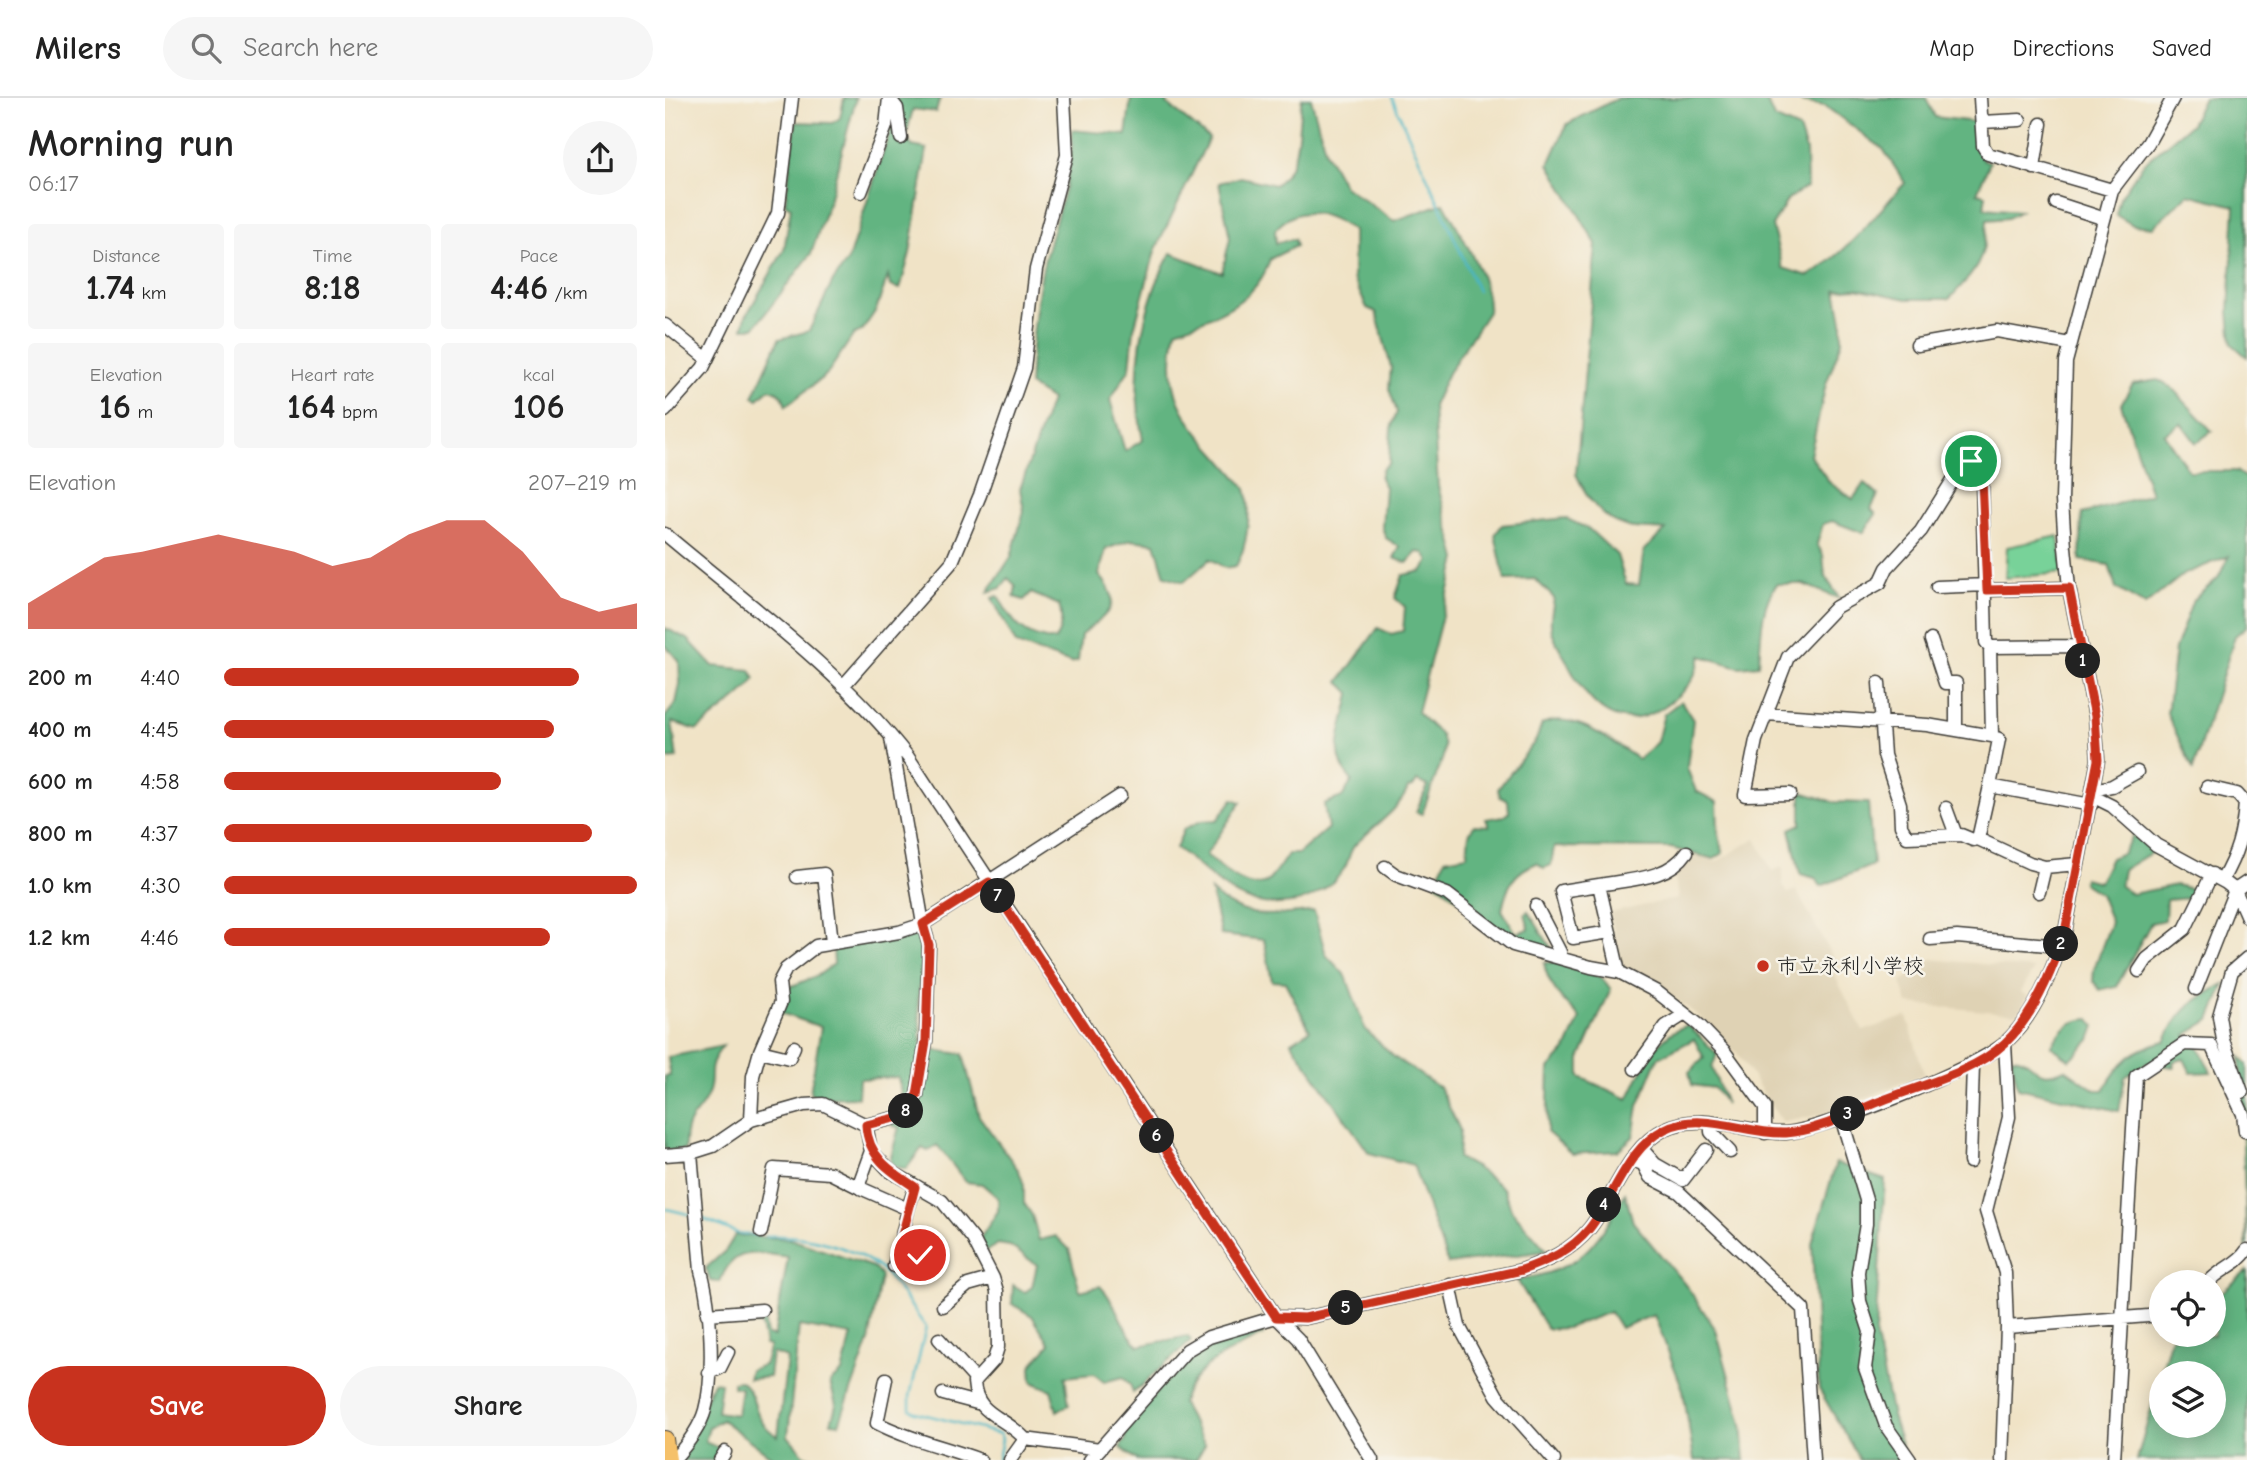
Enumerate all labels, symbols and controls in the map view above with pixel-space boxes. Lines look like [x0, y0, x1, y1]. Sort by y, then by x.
search box [163, 17, 653, 80]
text: Milers [35, 29, 121, 67]
icon: search [187, 29, 225, 67]
text: Search here [243, 33, 378, 63]
text: Map [1929, 34, 1975, 62]
text: Directions [2013, 34, 2114, 62]
text: Saved [2152, 34, 2212, 62]
button: share [563, 121, 637, 195]
text: Morning run [28, 122, 234, 166]
text: 06:17 [28, 170, 79, 197]
text: Distance [92, 245, 160, 267]
text: Time [313, 245, 352, 267]
text: Pace [520, 245, 558, 267]
text: 1.74 [86, 267, 135, 308]
text: 8:18 [304, 267, 361, 308]
text: 4:46 [490, 267, 548, 308]
text: km [135, 282, 167, 304]
text: /km [548, 282, 588, 304]
text: Elevation [90, 364, 163, 386]
text: Heart rate [291, 364, 374, 386]
text: kcal [523, 364, 555, 386]
text: 16 [99, 386, 131, 427]
text: 164 [287, 386, 336, 427]
text: 106 [513, 386, 565, 427]
text: m [131, 401, 153, 423]
text: bpm [336, 401, 378, 423]
pin [1941, 431, 2001, 491]
icon: arrive [1952, 442, 1990, 480]
text: Elevation [28, 469, 116, 496]
text: 207–219 m [528, 469, 637, 496]
pin: 1 [2065, 644, 2101, 678]
text: 1 [2079, 649, 2086, 671]
text: 200 m [28, 664, 92, 691]
text: 4:40 [140, 664, 180, 691]
text: 400 m [28, 716, 92, 743]
text: 4:45 [140, 716, 179, 743]
text: 600 m [28, 768, 93, 795]
text: 4:58 [140, 768, 180, 795]
text: 800 m [28, 820, 93, 847]
text: 4:37 [140, 820, 178, 847]
text: 1.0 km [28, 872, 92, 899]
text: 4:30 [140, 872, 181, 899]
pin: 7 [981, 878, 1015, 914]
text: 7 [993, 884, 1002, 906]
text: 1.2 km [28, 924, 90, 951]
text: 4:46 [140, 924, 179, 951]
pin: 2 [2043, 926, 2079, 962]
text: 2 [2056, 932, 2065, 954]
place label: 市立永利小学校 [1777, 954, 1924, 978]
marker: 市立永利小学校 [1755, 958, 1771, 974]
pin: 8 [889, 1094, 923, 1128]
pin: 3 [1831, 1096, 1865, 1132]
text: 8 [901, 1099, 910, 1121]
text: 3 [1843, 1102, 1852, 1124]
pin: 6 [1140, 1118, 1175, 1154]
text: 6 [1152, 1124, 1161, 1146]
pin: 4 [1587, 1188, 1621, 1222]
text: 4 [1599, 1193, 1608, 1215]
pin [890, 1225, 950, 1285]
icon: check [901, 1236, 939, 1274]
map controls [2149, 1270, 2226, 1438]
button: locate [2149, 1270, 2226, 1347]
pin: 5 [1329, 1290, 1363, 1326]
text: 5 [1340, 1296, 1351, 1318]
button: layers [2149, 1361, 2226, 1438]
button: Save [28, 1366, 326, 1446]
button: Share [340, 1366, 637, 1446]

